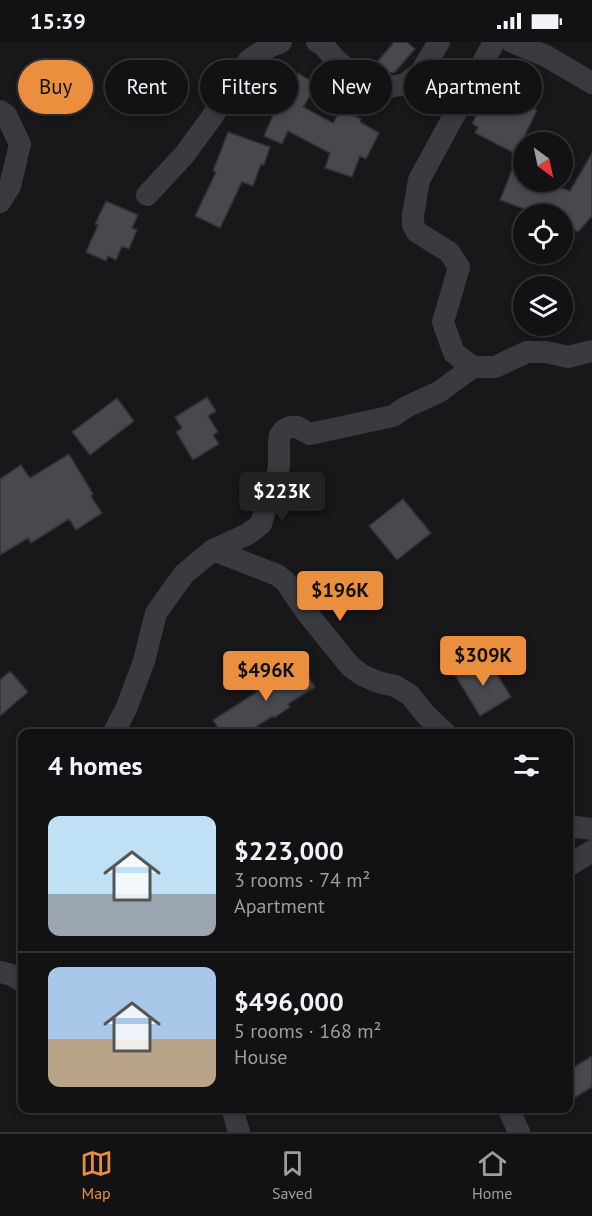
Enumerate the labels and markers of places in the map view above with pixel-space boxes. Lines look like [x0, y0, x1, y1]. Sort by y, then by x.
pin: $223K [240, 472, 324, 523]
pin: $196K [298, 571, 382, 622]
pin: $309K [441, 636, 525, 687]
pin: $496K [224, 651, 308, 702]

